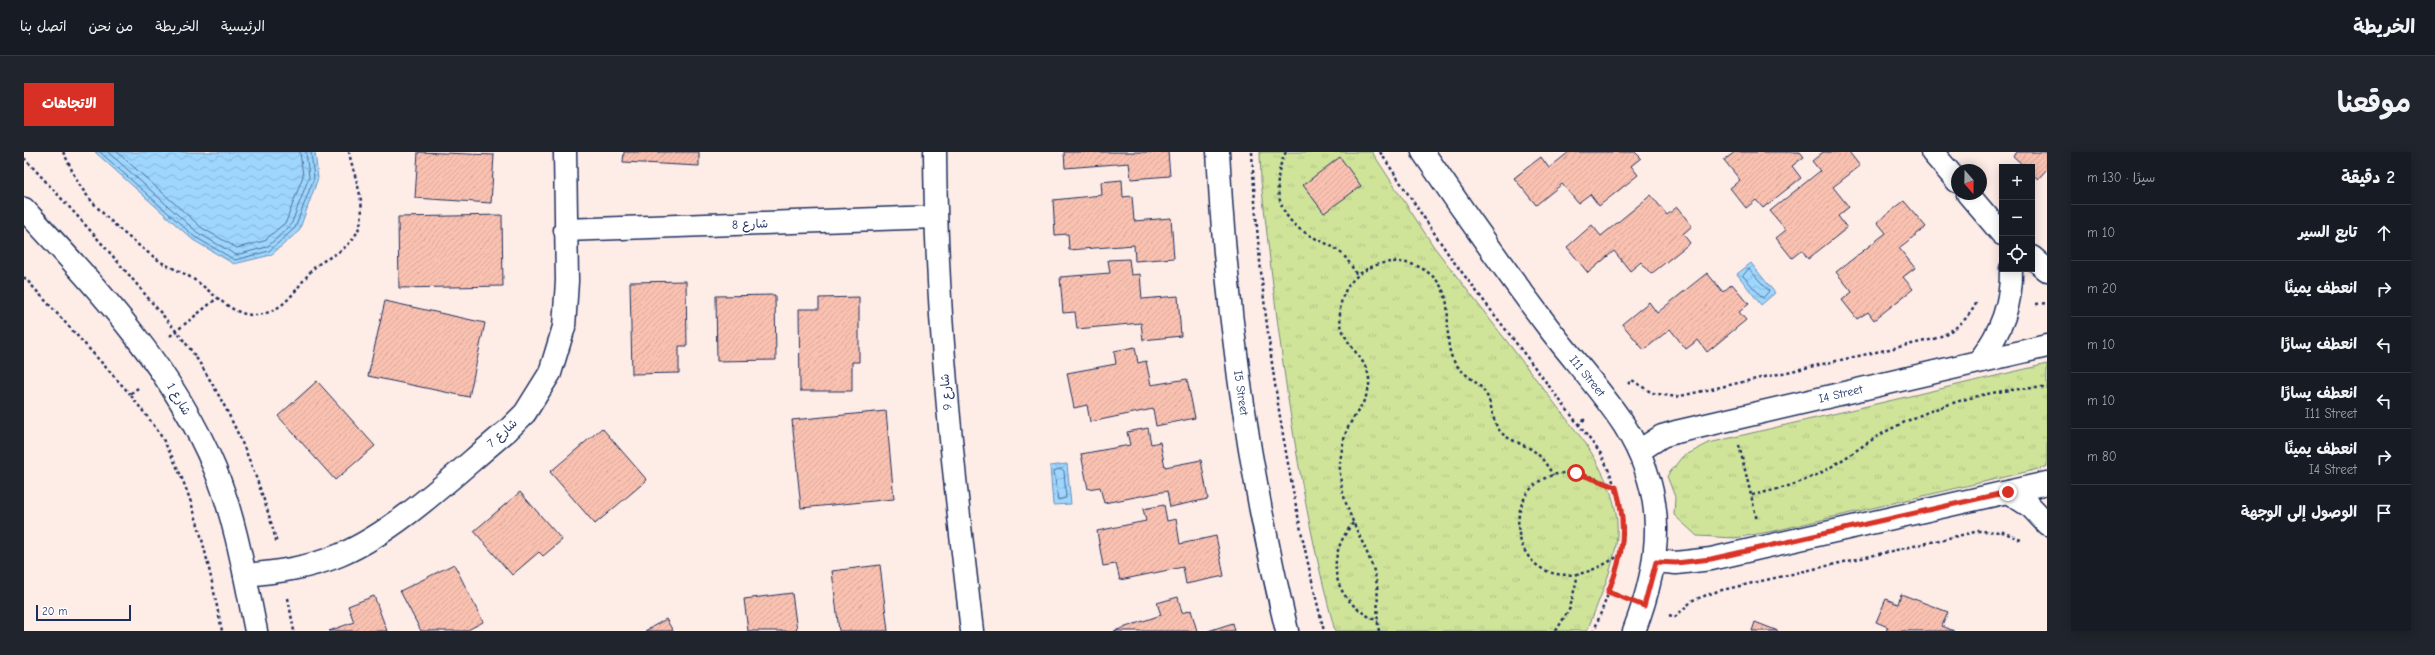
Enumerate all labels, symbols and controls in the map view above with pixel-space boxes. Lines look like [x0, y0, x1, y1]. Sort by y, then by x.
text: الخريطة [2353, 16, 2415, 38]
text: اتصل بنا [20, 18, 67, 35]
text: من نحن [89, 18, 133, 35]
text: الخريطة [155, 18, 199, 35]
text: الرئيسية [221, 18, 265, 35]
button: الاتجاهات [24, 83, 114, 126]
text: موقعنا [2337, 87, 2411, 119]
north arrow [1951, 164, 1987, 200]
map controls [1999, 164, 2035, 272]
button: + [1999, 164, 2035, 200]
text: 2 دقيقة [2341, 168, 2395, 187]
text: سيرًا · 130 m [2087, 170, 2155, 185]
button: − [1999, 200, 2035, 236]
street label: شارع 8 [732, 216, 768, 234]
icon: ahead [2373, 222, 2395, 244]
text: تابع السير [2298, 223, 2357, 241]
text: 10 m [2087, 225, 2115, 240]
button: locate [1999, 236, 2035, 272]
icon: right [2373, 278, 2395, 300]
text: انعطف يمينًا [2285, 279, 2357, 297]
text: 20 m [2087, 281, 2117, 296]
icon: left [2373, 334, 2395, 356]
text: انعطف يسارًا [2281, 335, 2357, 353]
text: 10 m [2087, 337, 2115, 352]
street label: I11 Street [1567, 353, 1608, 400]
street label: I5 Street [1231, 369, 1251, 417]
street label: شارع 9 [937, 373, 957, 411]
street label: شارع 1 [163, 380, 194, 419]
street label: I4 Street [1817, 382, 1864, 406]
text: انعطف يسارًا [2281, 384, 2357, 402]
icon: left [2373, 390, 2395, 412]
text: 10 m [2087, 393, 2115, 408]
text: I11 Street [2305, 406, 2357, 421]
street label: شارع 7 [484, 416, 521, 452]
text: انعطف يمينًا [2285, 440, 2357, 458]
icon: right [2373, 446, 2395, 468]
text: 80 m [2087, 449, 2117, 464]
text: I4 Street [2309, 462, 2357, 477]
route start [1567, 464, 1585, 482]
route end [1999, 483, 2017, 501]
icon: arrive [2373, 502, 2395, 524]
text: الوصول إلى الوجهة [2241, 503, 2357, 521]
scale bar [36, 603, 131, 622]
text: 20 m [42, 605, 67, 618]

